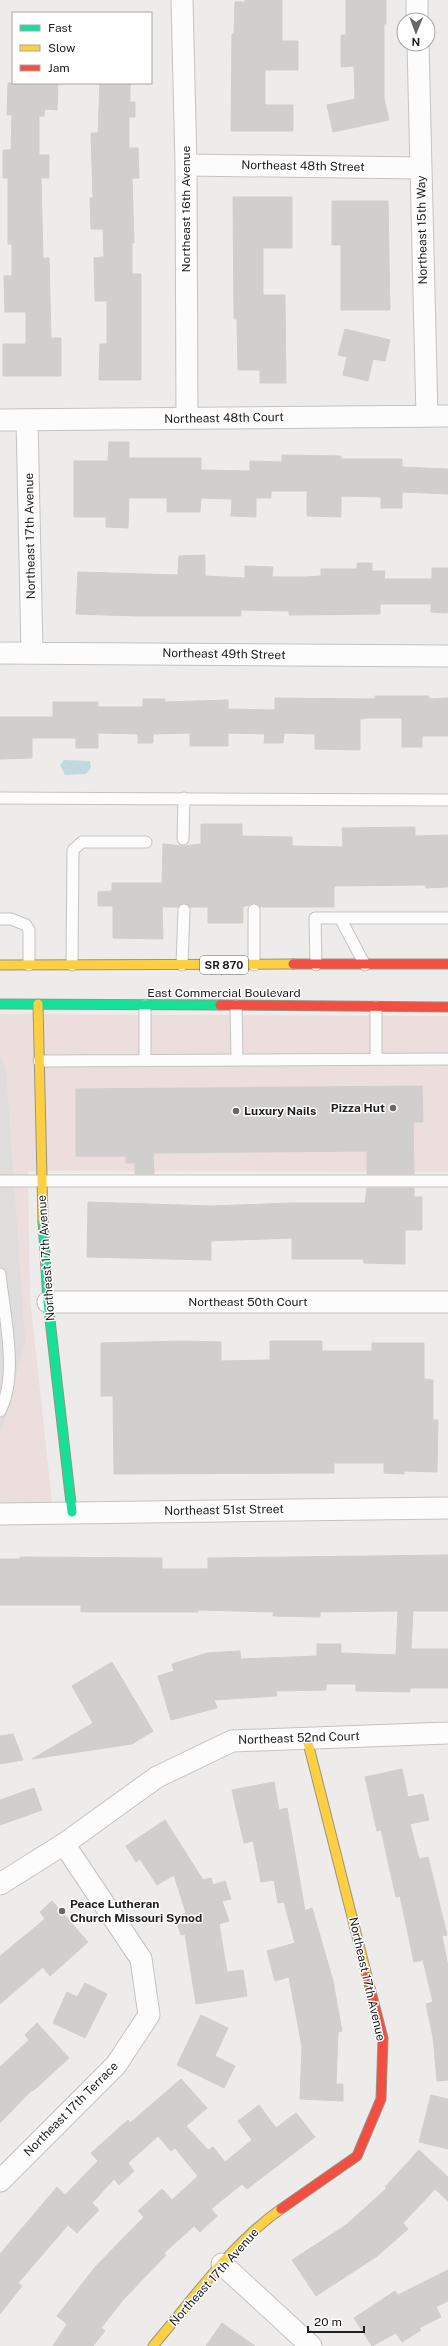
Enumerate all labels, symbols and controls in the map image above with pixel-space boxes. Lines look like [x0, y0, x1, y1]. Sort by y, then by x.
legend [12, 12, 152, 84]
north arrow [396, 12, 436, 52]
text: Fast [48, 21, 73, 35]
text: N [411, 36, 420, 48]
text: Slow [48, 41, 76, 55]
text: Jam [48, 61, 70, 75]
street label: Northeast 16th Avenue [179, 145, 193, 272]
street label: Northeast 48th Street [241, 158, 365, 174]
street label: Northeast 15th Way [414, 175, 430, 285]
street label: Northeast 48th Court [164, 410, 284, 426]
street label: Northeast 17th Avenue [22, 472, 38, 599]
street label: Northeast 49th Street [162, 646, 286, 662]
road number: SR 870 [200, 956, 248, 974]
street label: East Commercial Boulevard [147, 986, 301, 1000]
place label: Pizza Hut [331, 1101, 385, 1115]
marker: Pizza Hut [388, 1103, 398, 1113]
place label: Luxury Nails [244, 1104, 316, 1118]
marker: Luxury Nails [231, 1106, 241, 1116]
street label: Northeast 17th Avenue [35, 1194, 57, 1322]
street label: Northeast 50th Court [188, 1295, 308, 1309]
street label: Northeast 51st Street [164, 1502, 284, 1518]
street label: Northeast 52nd Court [238, 1729, 360, 1747]
place label: Peace Lutheran Church Missouri Synod [70, 1897, 202, 1925]
marker: Peace Lutheran Church Missouri Synod [57, 1906, 67, 1916]
street label: Northeast 17th Avenue [346, 1916, 388, 2042]
street label: Northeast 17th Terrace [21, 2059, 121, 2159]
street label: Northeast 17th Avenue [166, 2225, 262, 2329]
scale bar [308, 2308, 364, 2334]
text: 20 m [314, 2315, 342, 2329]

